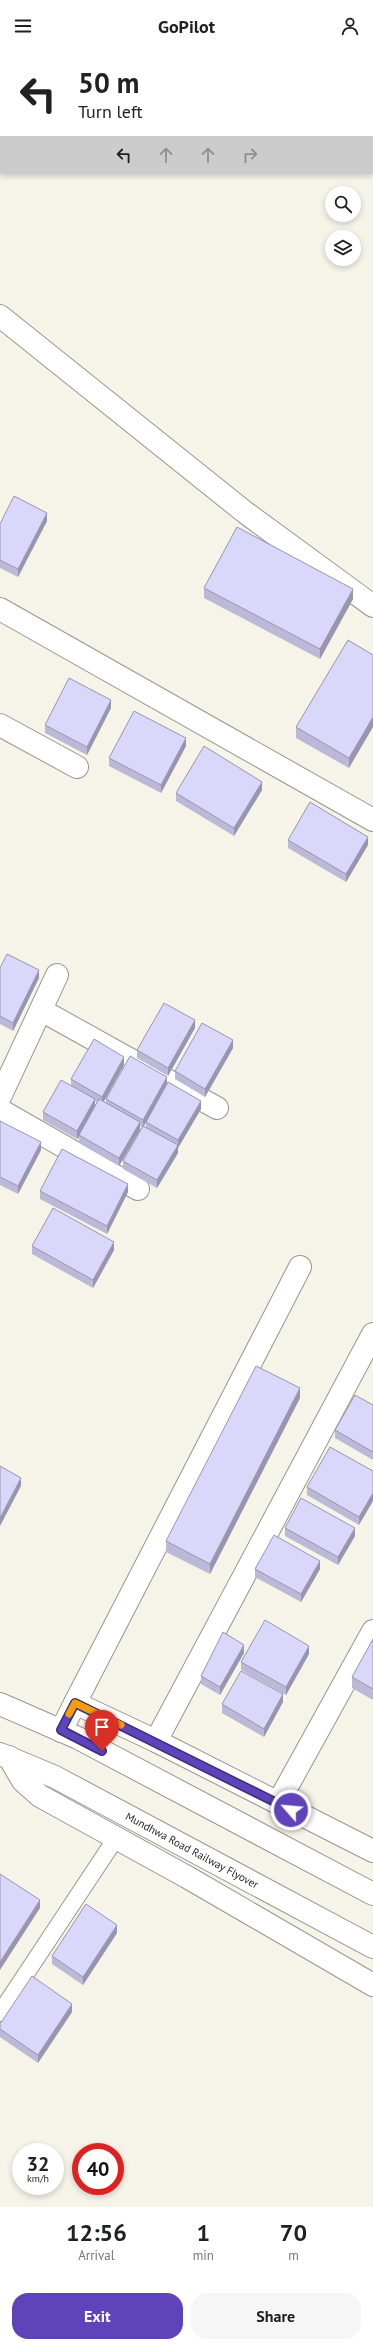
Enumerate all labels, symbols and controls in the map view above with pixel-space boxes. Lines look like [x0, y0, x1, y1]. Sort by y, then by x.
icon: menu [12, 15, 34, 37]
text: GoPilot [158, 15, 215, 38]
icon: person [339, 15, 361, 37]
text: 50 m [78, 64, 139, 101]
icon: left [12, 68, 64, 120]
text: Turn left [78, 100, 143, 123]
icon: left [113, 144, 135, 166]
icon: ahead [155, 144, 177, 166]
icon: ahead [197, 144, 219, 166]
icon: right [239, 144, 261, 166]
map controls [325, 186, 361, 266]
button: search [325, 186, 361, 222]
button: layers [325, 230, 361, 266]
pin [85, 1710, 119, 1751]
icon: arrive [91, 1716, 113, 1738]
position arrow [270, 1789, 312, 1831]
street label: Mundhwa Road Railway Flyover [123, 1809, 261, 1892]
speed limit sign: 40 [72, 2143, 124, 2195]
text: 32 [27, 2151, 49, 2177]
text: km/h [27, 2172, 49, 2185]
text: 12:56 [66, 2217, 127, 2248]
text: 1 [197, 2217, 210, 2248]
text: 70 [280, 2217, 307, 2248]
text: Arrival [78, 2247, 115, 2264]
text: min [193, 2247, 214, 2264]
text: m [288, 2247, 299, 2264]
button: Exit [12, 2293, 183, 2339]
button: Share [191, 2293, 361, 2339]

